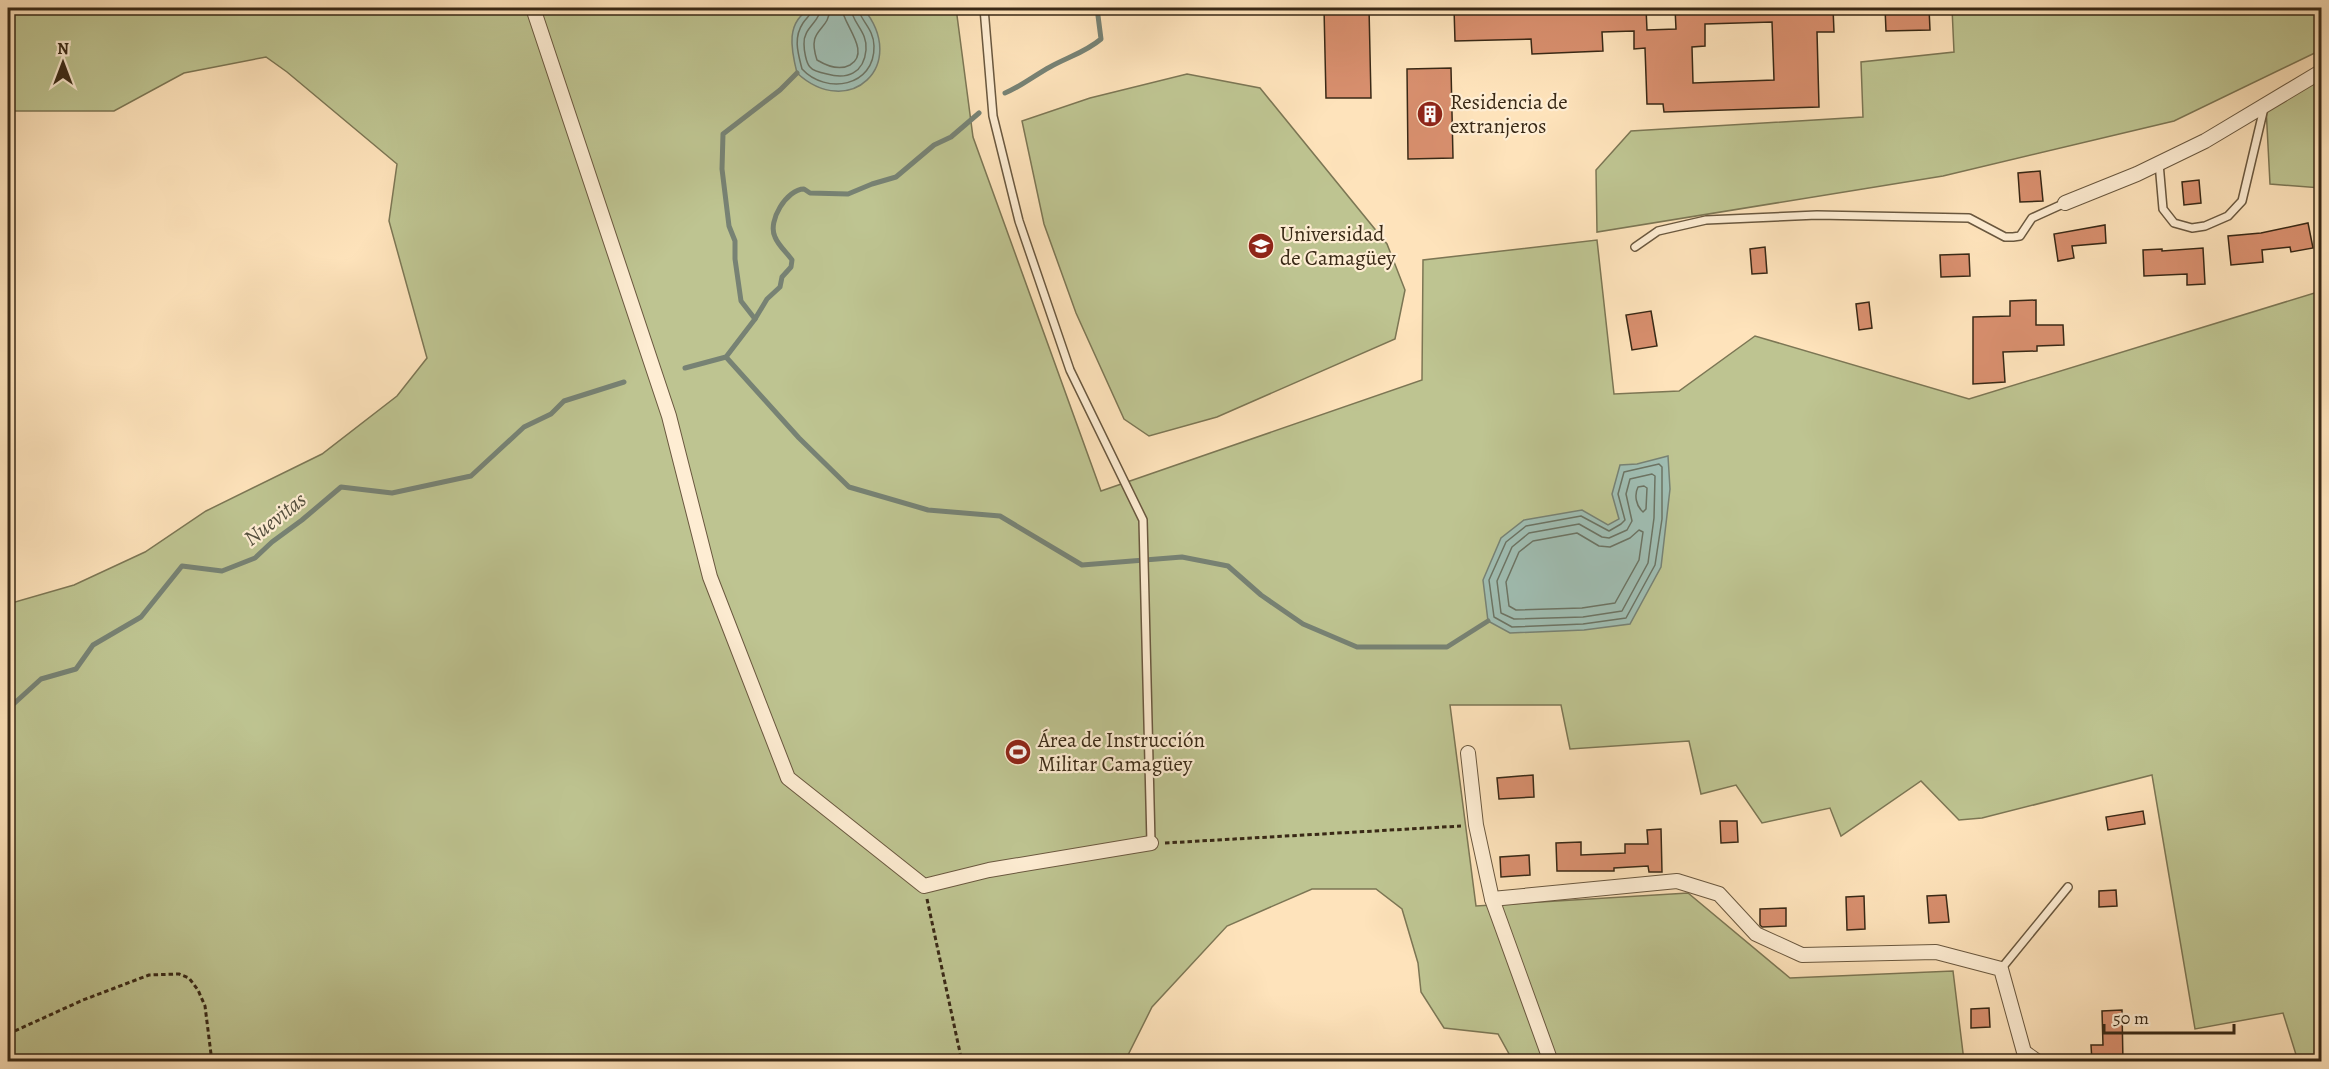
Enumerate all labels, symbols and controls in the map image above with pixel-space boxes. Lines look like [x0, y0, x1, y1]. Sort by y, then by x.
north arrow [33, 33, 93, 93]
text: N [57, 38, 69, 60]
place label: Residencia de extranjeros [1450, 88, 1568, 140]
building icon: Residencia de extranjeros [1415, 99, 1445, 129]
place label: Universidad de Camagüey [1280, 220, 1396, 272]
school or university icon: Universidad de Camagüey [1246, 231, 1276, 261]
water label: Nuevitas [237, 485, 313, 553]
place label: Área de Instrucción Militar Camagüey [1037, 726, 1205, 778]
sports icon: Área de Instrucción Militar Camagüey [1003, 737, 1033, 767]
scale bar [2104, 997, 2234, 1035]
text: 50 m [2113, 1006, 2149, 1030]

